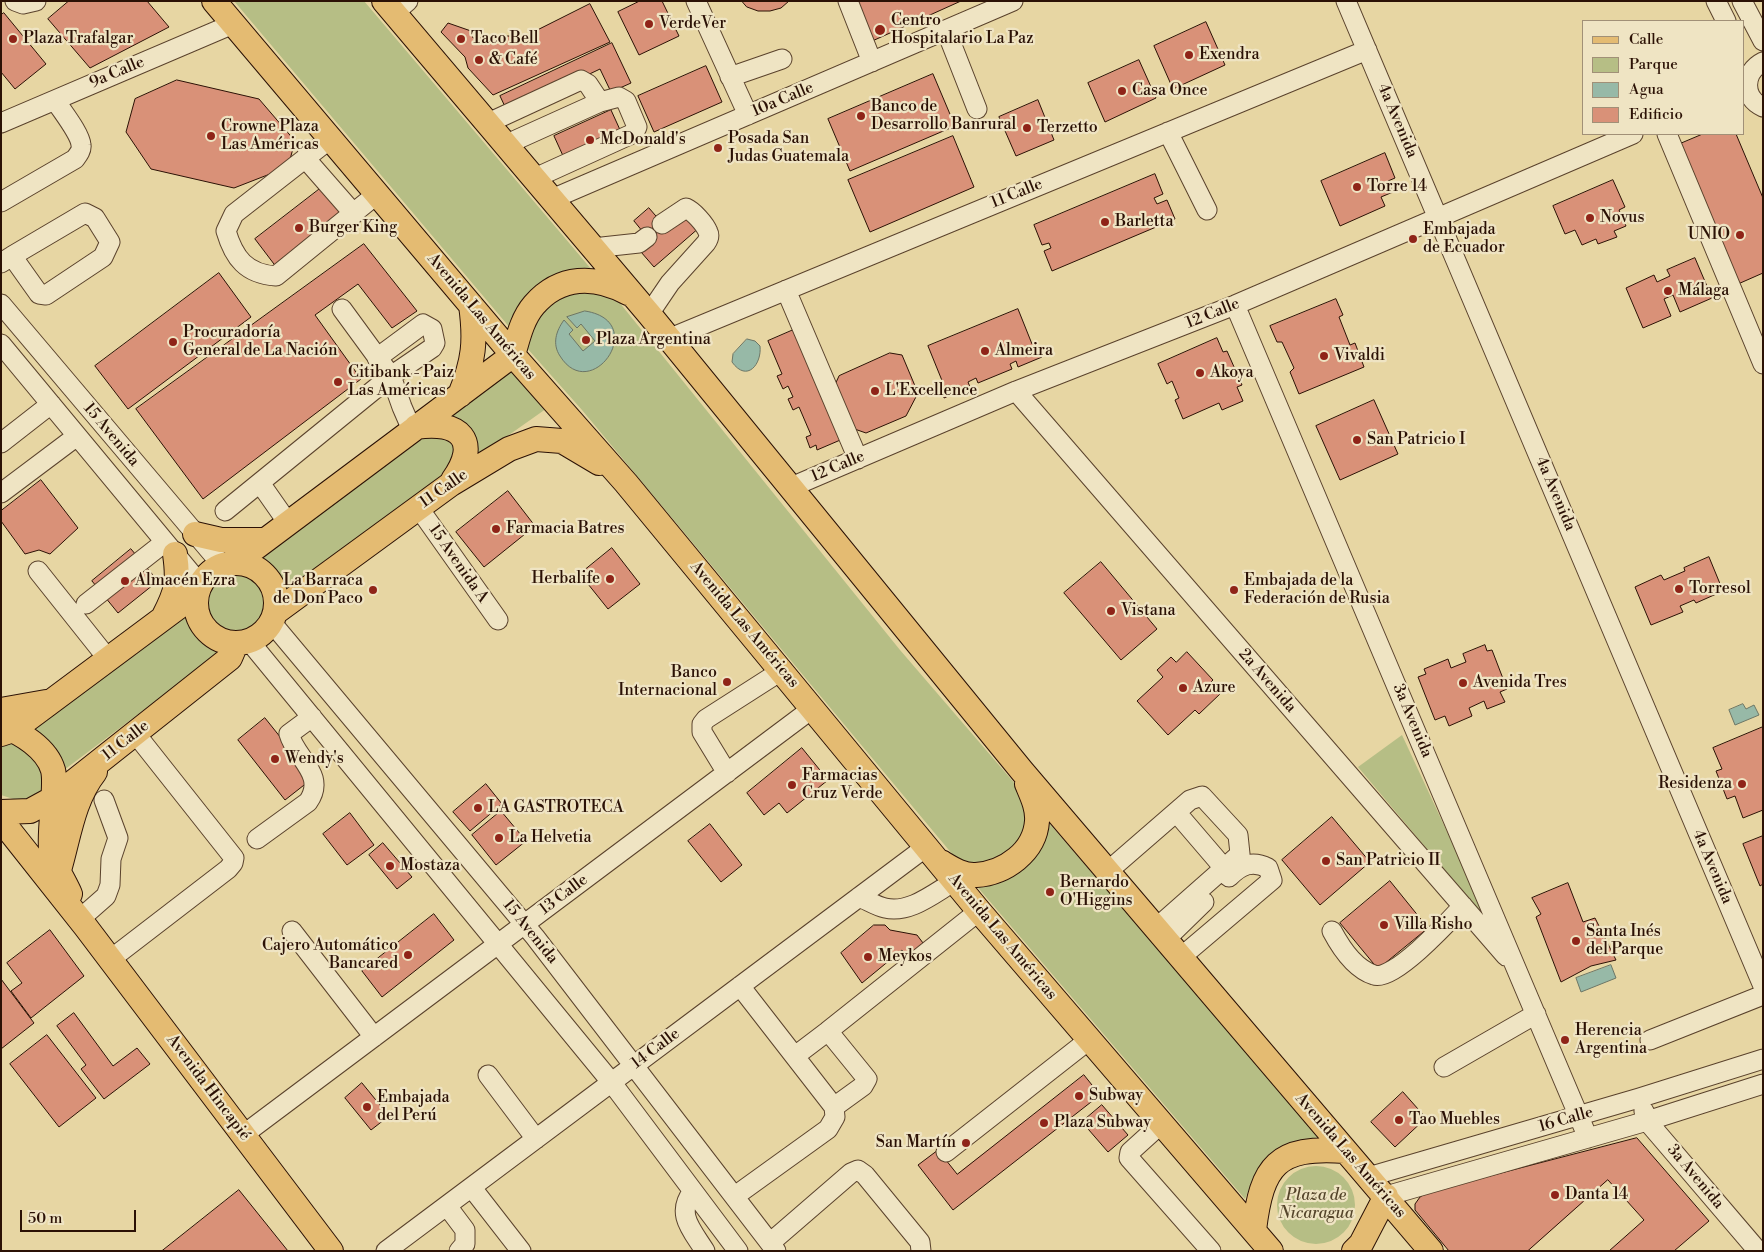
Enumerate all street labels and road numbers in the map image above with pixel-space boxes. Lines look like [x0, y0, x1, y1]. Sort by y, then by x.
street label: 9a Calle [87, 53, 147, 93]
street label: 10a Calle [749, 78, 817, 122]
street label: 4a Avenida [1373, 81, 1421, 161]
street label: 11 Calle [988, 175, 1046, 213]
street label: Avenida Las Américas [423, 250, 539, 384]
street label: 12 Calle [1183, 295, 1243, 333]
street label: 15 Avenida [79, 399, 143, 471]
street label: 12 Calle [808, 447, 868, 487]
street label: 4a Avenida [1531, 454, 1579, 534]
street label: 11 Calle [416, 466, 472, 512]
street label: 15 Avenida A [424, 521, 492, 607]
street label: Avenida Las Américas [686, 558, 802, 692]
street label: 2a Avenida [1234, 645, 1300, 717]
street label: 3a Avenida [1388, 681, 1436, 761]
street label: 11 Calle [99, 717, 153, 765]
street label: 4a Avenida [1688, 827, 1736, 907]
street label: Avenida Las Américas [944, 870, 1060, 1004]
street label: 13 Calle [536, 871, 592, 919]
street label: 15 Avenida [498, 896, 562, 968]
street label: 14 Calle [628, 1025, 684, 1073]
street label: Avenida Hincapié [162, 1031, 254, 1145]
street label: Avenida Las Américas [1291, 1090, 1409, 1222]
street label: 16 Calle [1536, 1103, 1596, 1137]
street label: 3a Avenida [1663, 1141, 1727, 1213]

